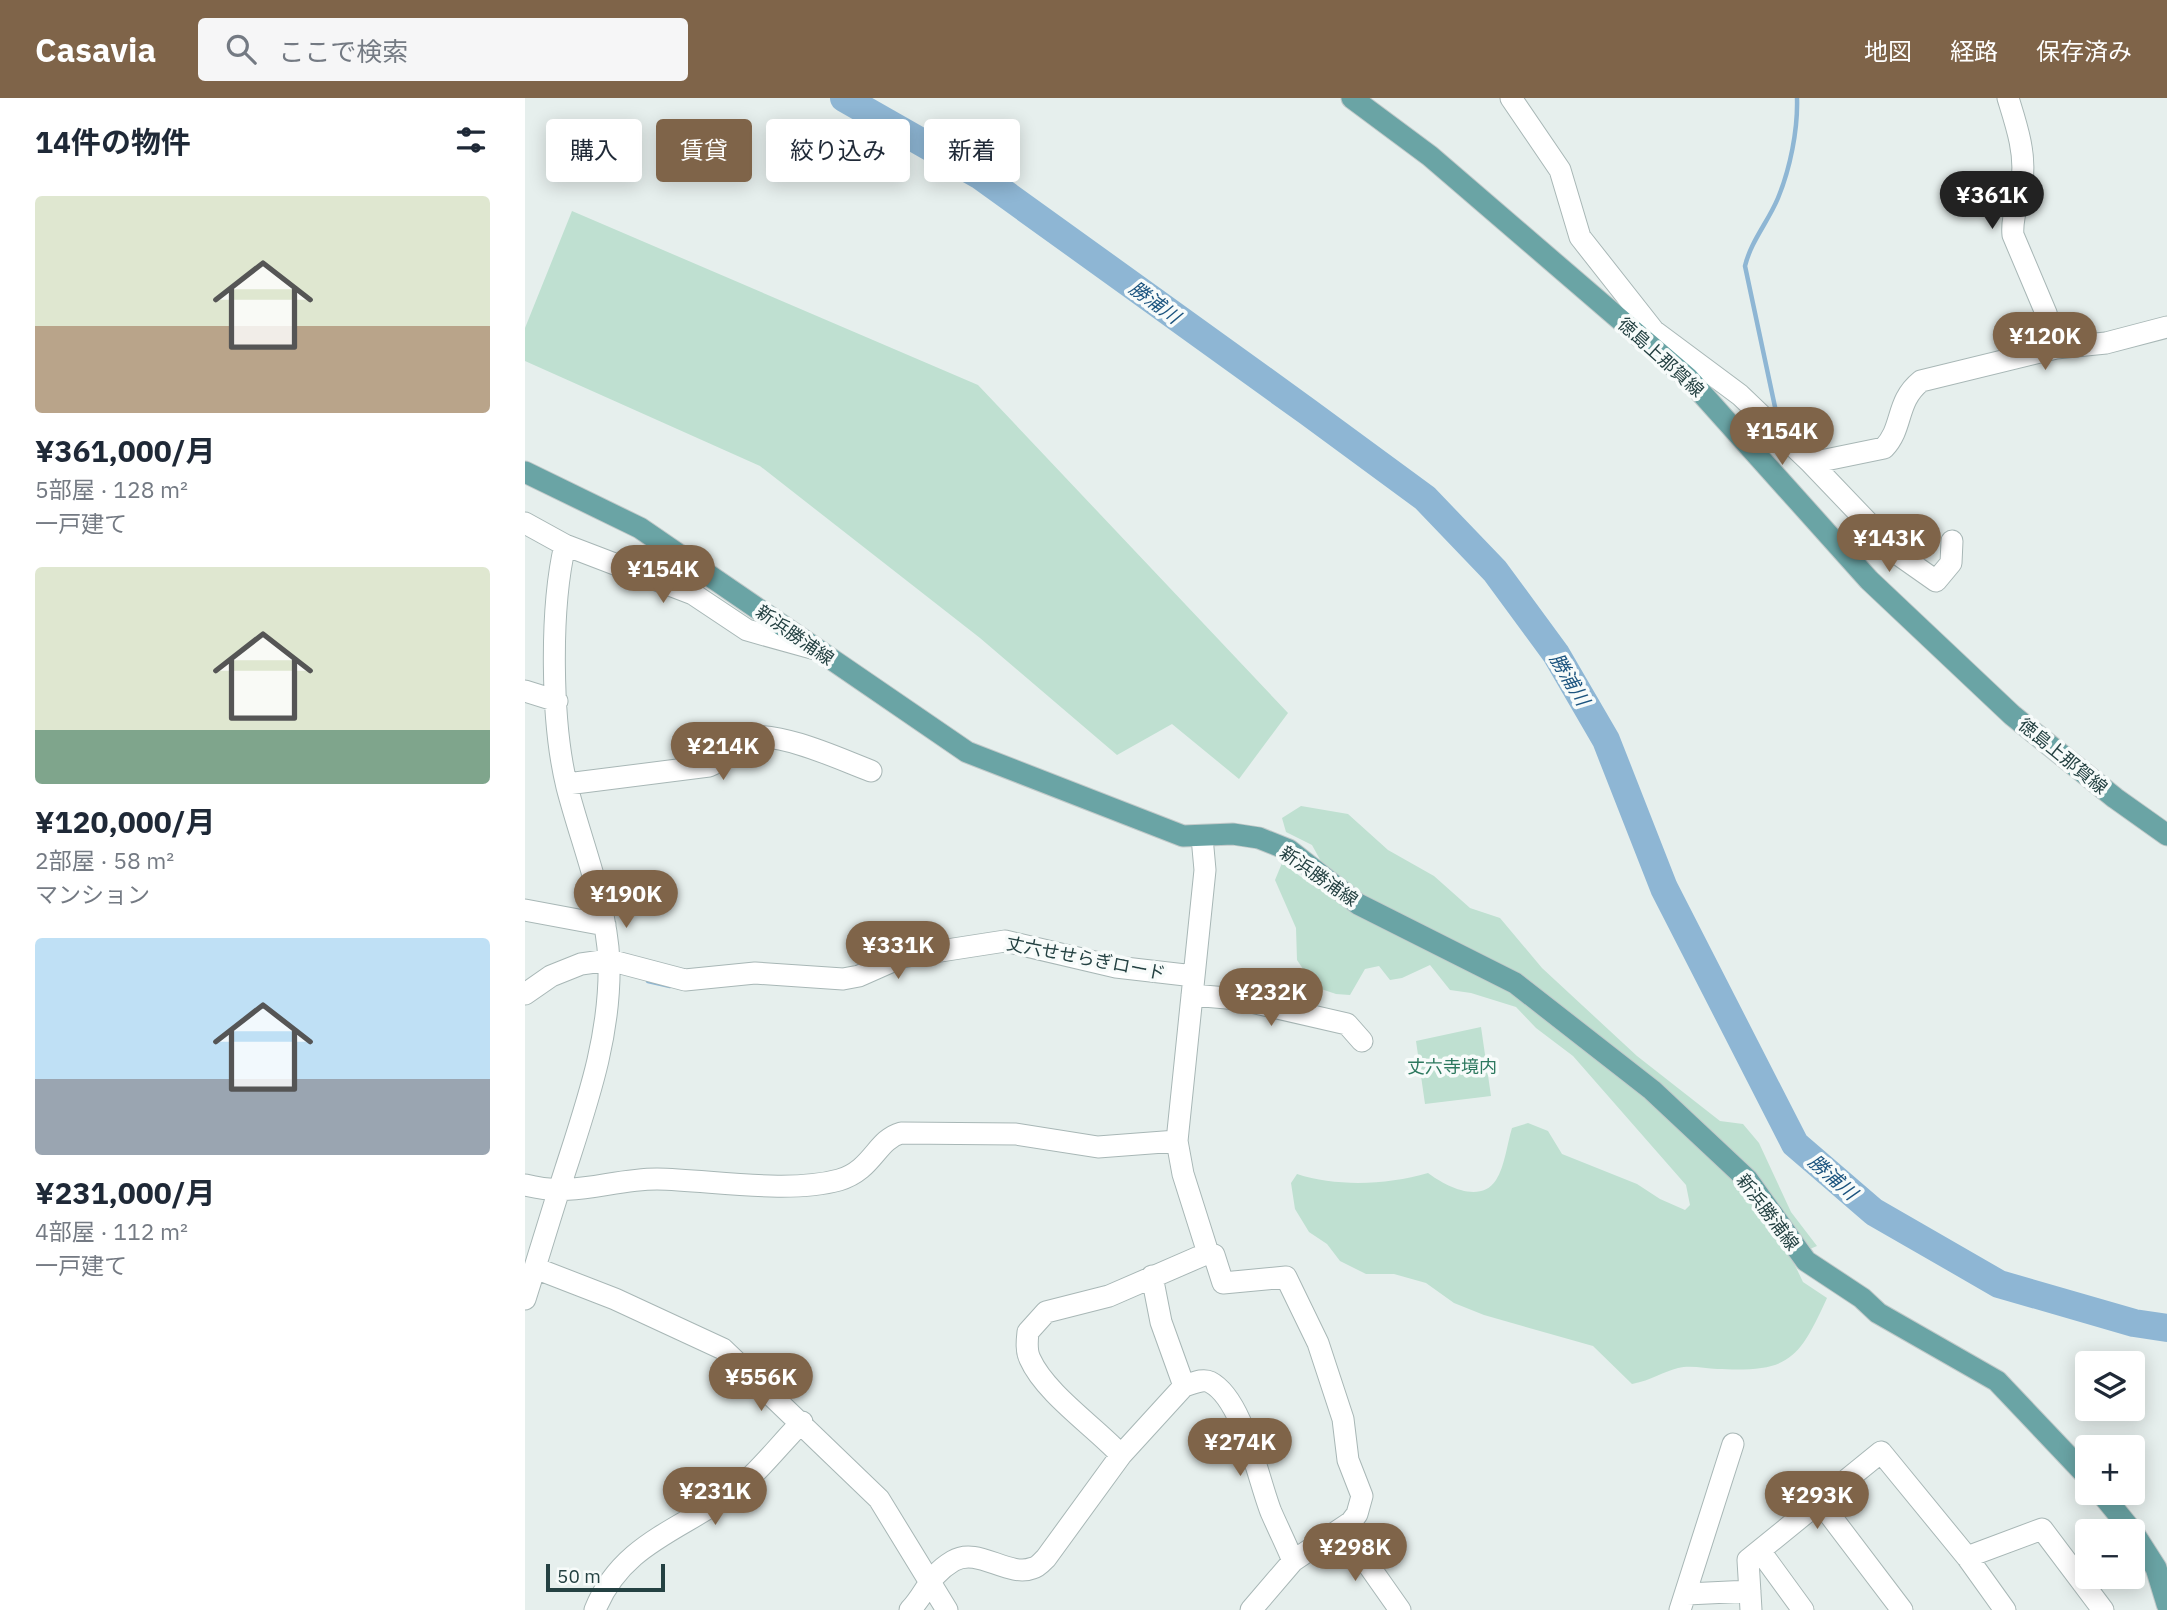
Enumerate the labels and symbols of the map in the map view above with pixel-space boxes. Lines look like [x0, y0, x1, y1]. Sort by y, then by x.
pin: ¥361K [1943, 172, 2041, 231]
water label: 勝浦川 [1125, 276, 1187, 330]
street label: 徳島上那賀線 [1613, 312, 1709, 402]
pin: ¥120K [1996, 313, 2094, 372]
pin: ¥154K [1733, 408, 1831, 467]
pin: ¥143K [1840, 514, 1938, 574]
pin: ¥154K [614, 546, 712, 605]
street label: 新浜勝浦線 [752, 600, 838, 670]
water label: 勝浦川 [1545, 648, 1596, 711]
street label: 徳島上那賀線 [2014, 713, 2112, 799]
pin: ¥214K [674, 722, 772, 782]
street label: 新浜勝浦線 [1276, 841, 1362, 911]
pin: ¥190K [577, 870, 675, 930]
pin: ¥331K [849, 922, 947, 981]
street label: 丈六せせらぎロード [1004, 931, 1168, 985]
pin: ¥232K [1222, 968, 1320, 1028]
park label: 丈六寺境内 [1407, 1055, 1497, 1078]
water label: 勝浦川 [1804, 1149, 1864, 1206]
street label: 新浜勝浦線 [1732, 1169, 1804, 1255]
pin: ¥556K [712, 1354, 810, 1413]
pin: ¥274K [1191, 1418, 1289, 1478]
pin: ¥231K [666, 1468, 764, 1527]
pin: ¥293K [1768, 1472, 1866, 1531]
pin: ¥298K [1306, 1524, 1404, 1583]
scale bar [546, 1561, 665, 1593]

